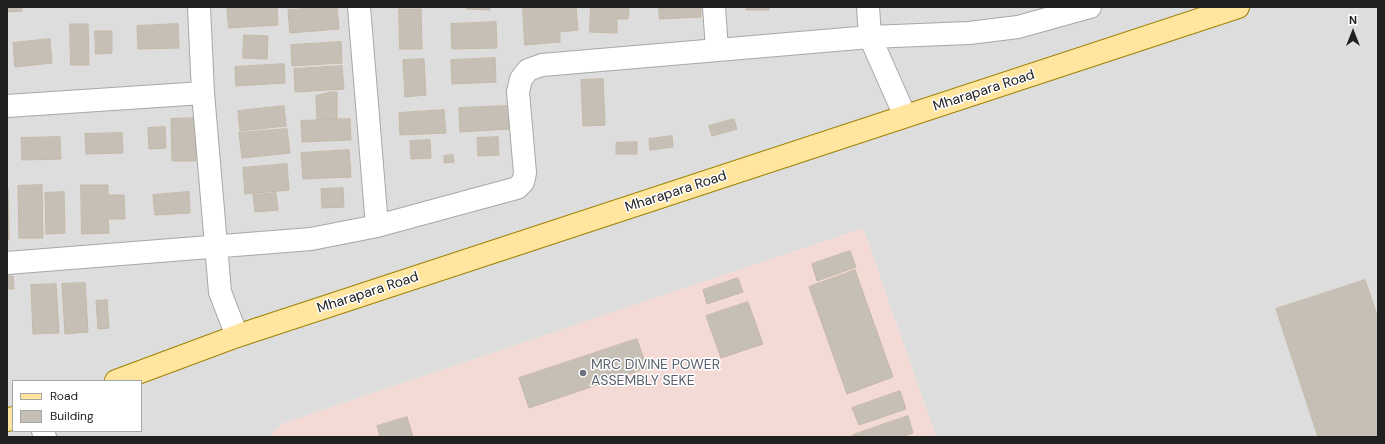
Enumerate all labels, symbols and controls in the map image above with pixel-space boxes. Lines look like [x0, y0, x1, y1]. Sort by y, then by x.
north arrow [1333, 12, 1373, 52]
text: N [1349, 13, 1357, 27]
street label: Mharapara Road [931, 67, 1037, 115]
street label: Mharapara Road [623, 168, 729, 216]
street label: Mharapara Road [315, 269, 421, 317]
place label: MRC DIVINE POWER ASSEMBLY SEKE [591, 357, 720, 390]
marker: MRC DIVINE POWER ASSEMBLY SEKE [578, 368, 588, 378]
legend [12, 380, 142, 432]
text: Road [50, 388, 78, 404]
text: Building [50, 408, 94, 424]

